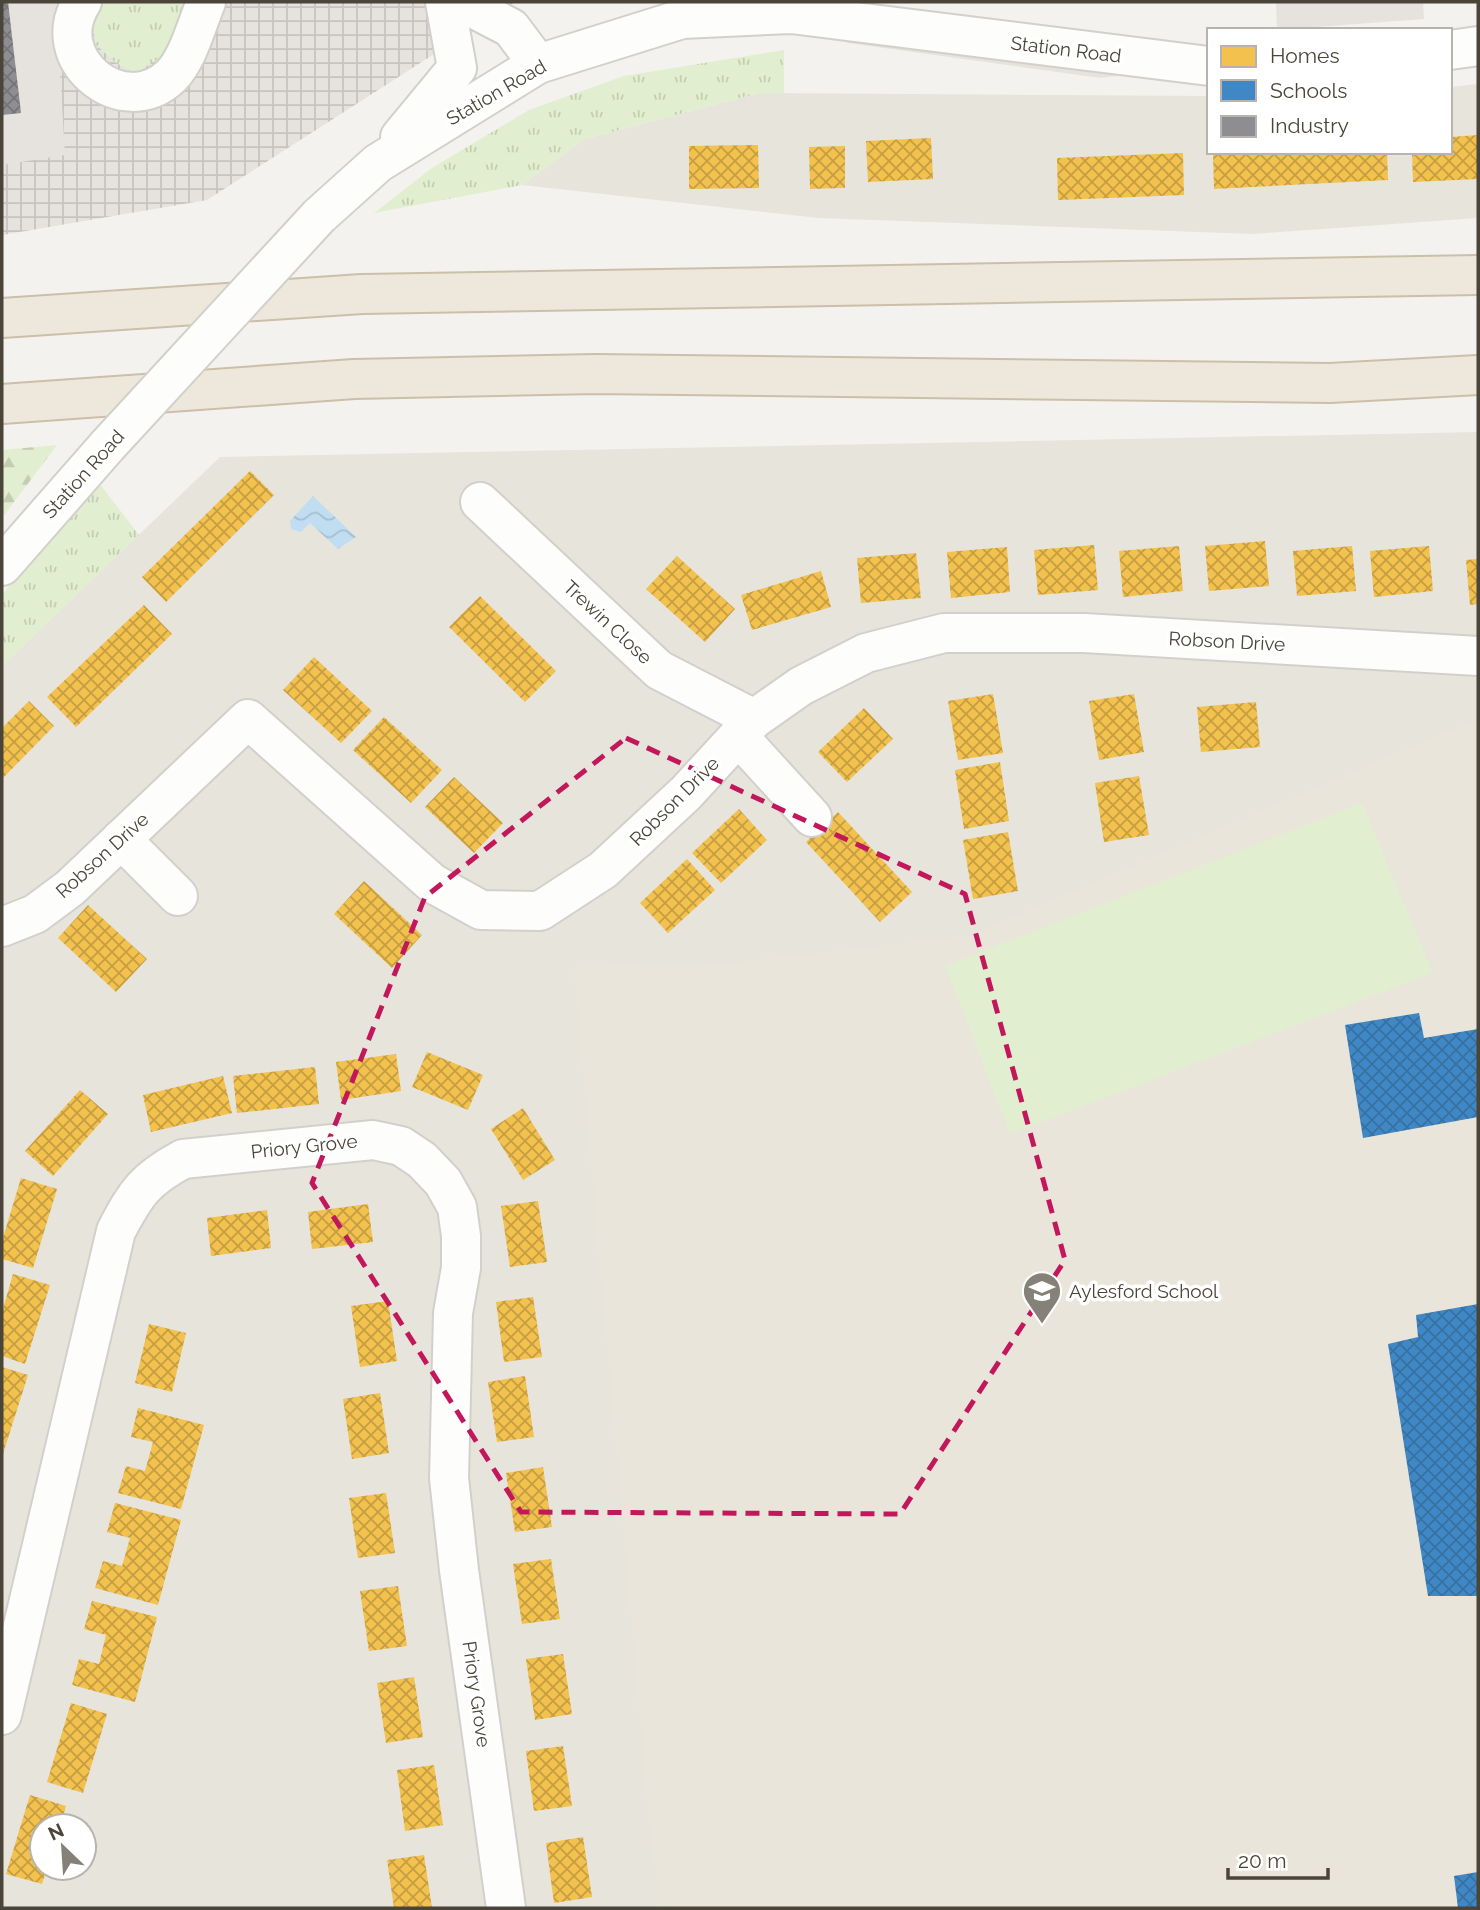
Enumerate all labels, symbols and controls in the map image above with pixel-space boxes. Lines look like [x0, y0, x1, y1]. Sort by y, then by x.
legend [1207, 28, 1452, 154]
street label: Station Road [1009, 31, 1123, 67]
text: Homes [1270, 43, 1340, 68]
street label: Station Road [442, 55, 550, 129]
text: Schools [1270, 78, 1347, 103]
text: Industry [1270, 113, 1349, 138]
street label: Station Road [38, 425, 128, 523]
street label: Trewin Close [559, 576, 657, 668]
street label: Robson Drive [1168, 627, 1286, 655]
street label: Robson Drive [625, 752, 723, 850]
street label: Robson Drive [51, 808, 153, 902]
street label: Priory Grove [250, 1129, 358, 1163]
school or university icon: Aylesford School [1021, 1270, 1063, 1325]
place label: Aylesford School [1069, 1280, 1219, 1302]
street label: Priory Grove [459, 1639, 495, 1749]
north arrow [28, 1812, 98, 1882]
text: N [45, 1819, 67, 1845]
scale bar [1228, 1836, 1328, 1880]
text: 20 m [1238, 1848, 1286, 1873]

